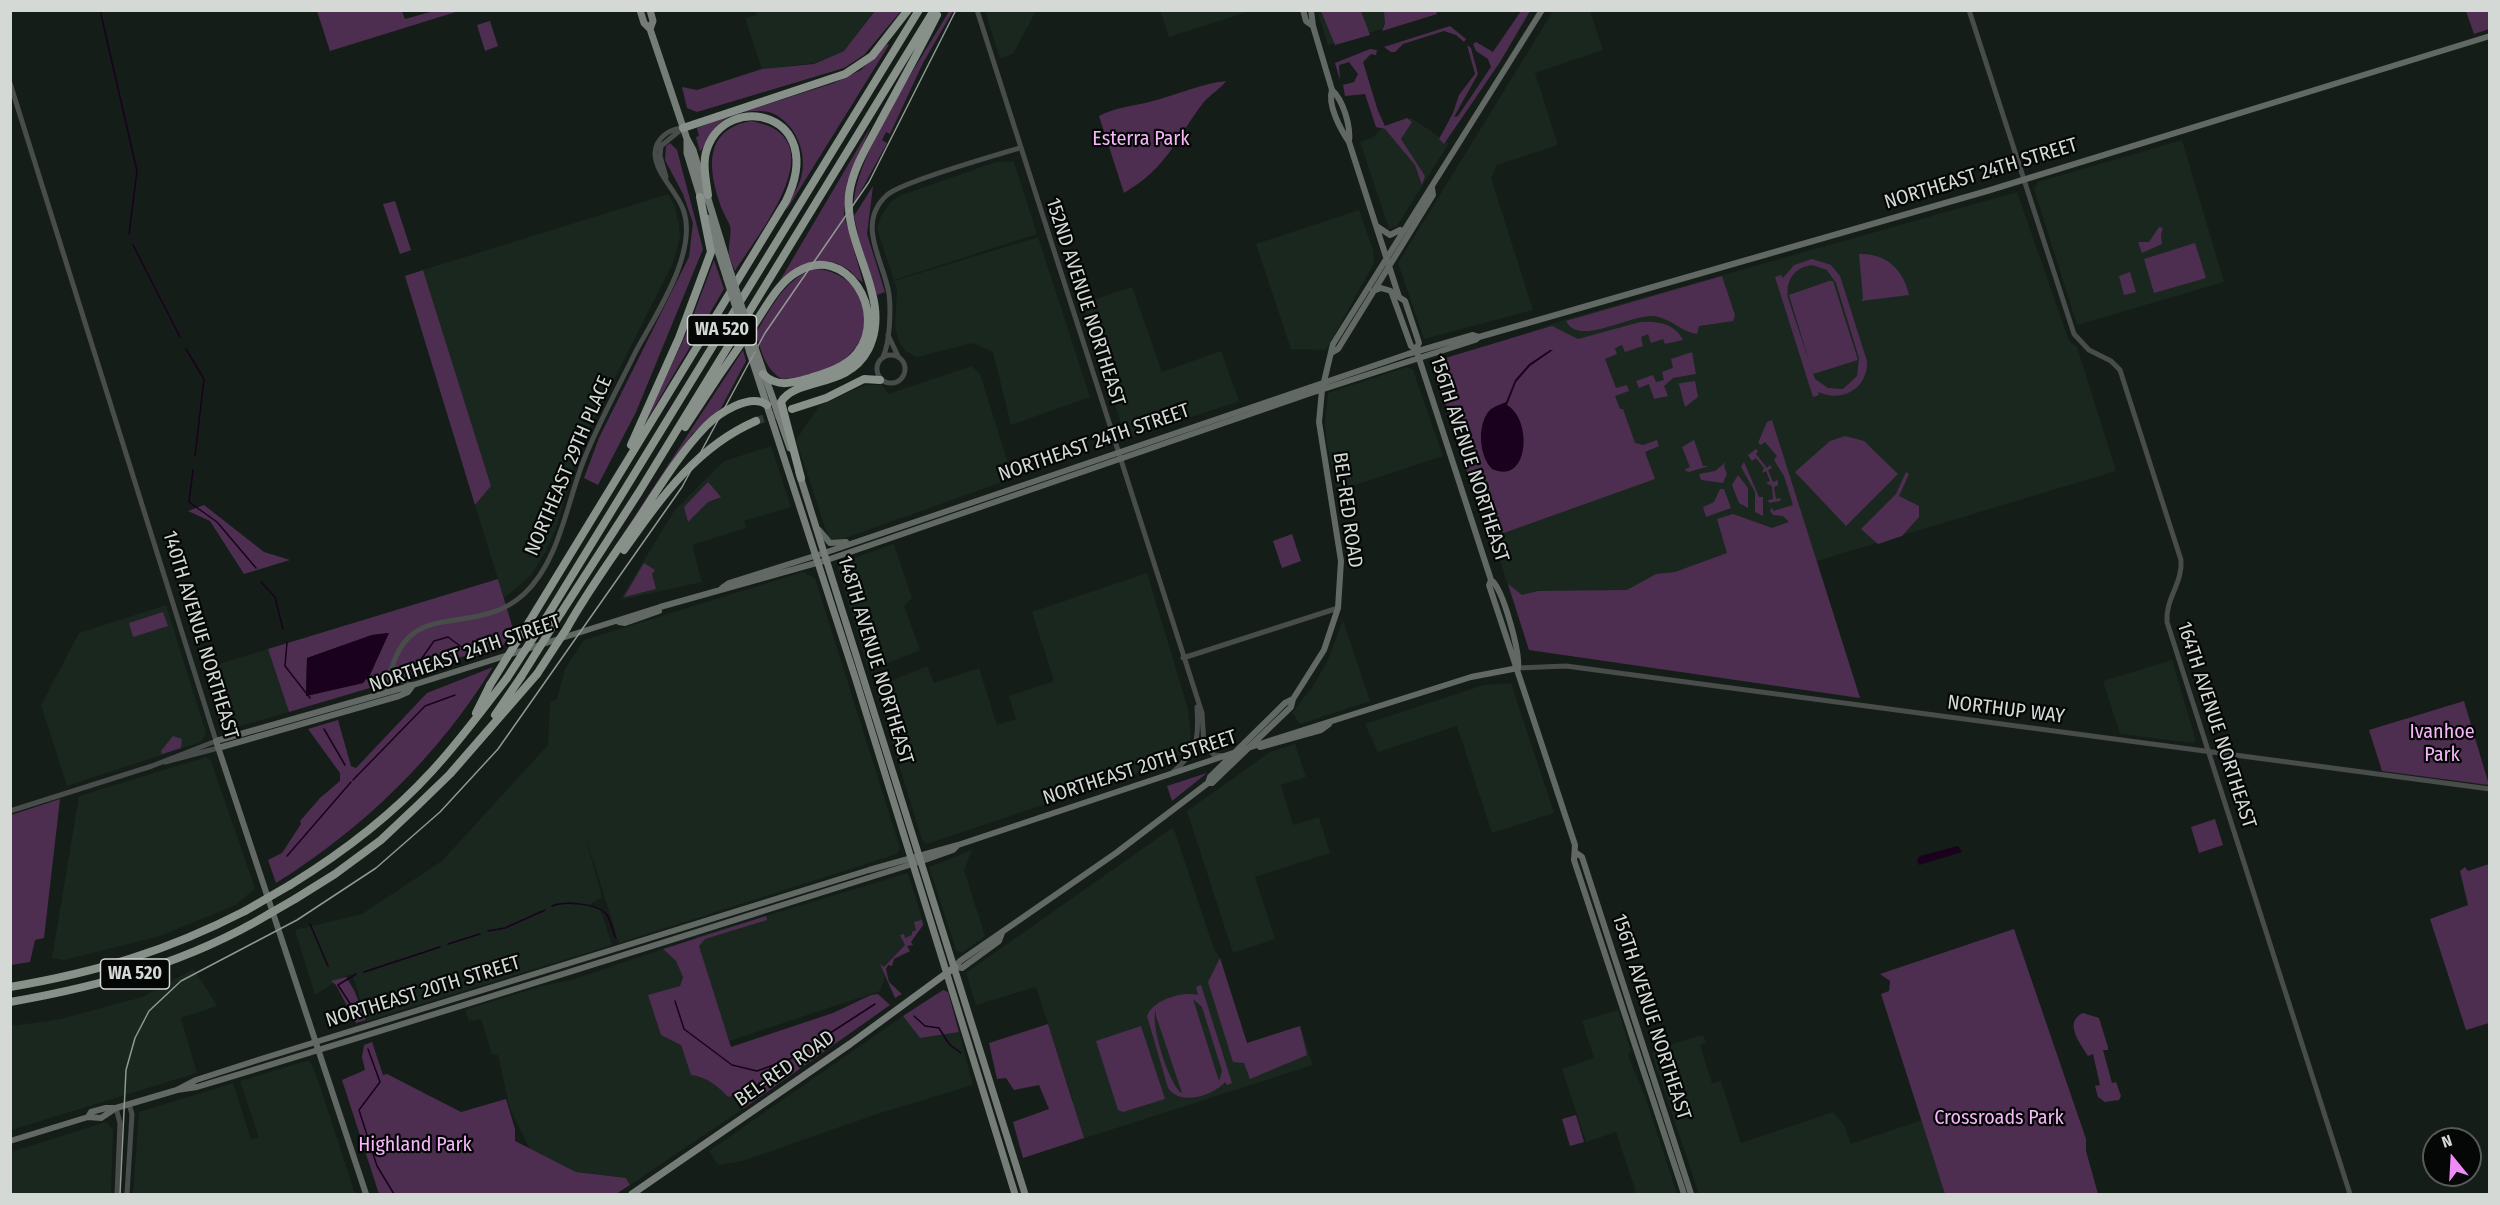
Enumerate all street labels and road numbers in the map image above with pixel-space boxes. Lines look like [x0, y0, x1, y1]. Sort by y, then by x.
street label: NORTHEAST 24TH STREET [1881, 133, 2081, 215]
street label: 152ND AVENUE NORTHEAST [1040, 195, 1130, 409]
road number: WA 520 [688, 315, 756, 345]
street label: 156TH AVENUE NORTHEAST [1424, 353, 1514, 565]
street label: NORTHEAST 29TH PLACE [520, 372, 618, 560]
street label: NORTHEAST 24TH STREET [995, 399, 1193, 487]
street label: BEL-RED ROAD [1327, 451, 1367, 569]
street label: 140TH AVENUE NORTHEAST [157, 528, 243, 742]
street label: 148TH AVENUE NORTHEAST [832, 553, 918, 767]
street label: NORTHEAST 24TH STREET [366, 610, 564, 698]
street label: 164TH AVENUE NORTHEAST [2171, 619, 2261, 831]
street label: NORTHUP WAY [1946, 691, 2066, 729]
street label: NORTHEAST 20TH STREET [1040, 725, 1240, 811]
street label: 156TH AVENUE NORTHEAST [1606, 911, 1696, 1123]
street label: NORTHEAST 20TH STREET [323, 951, 523, 1033]
road number: WA 520 [100, 959, 170, 989]
street label: BEL-RED ROAD [730, 1026, 840, 1112]

